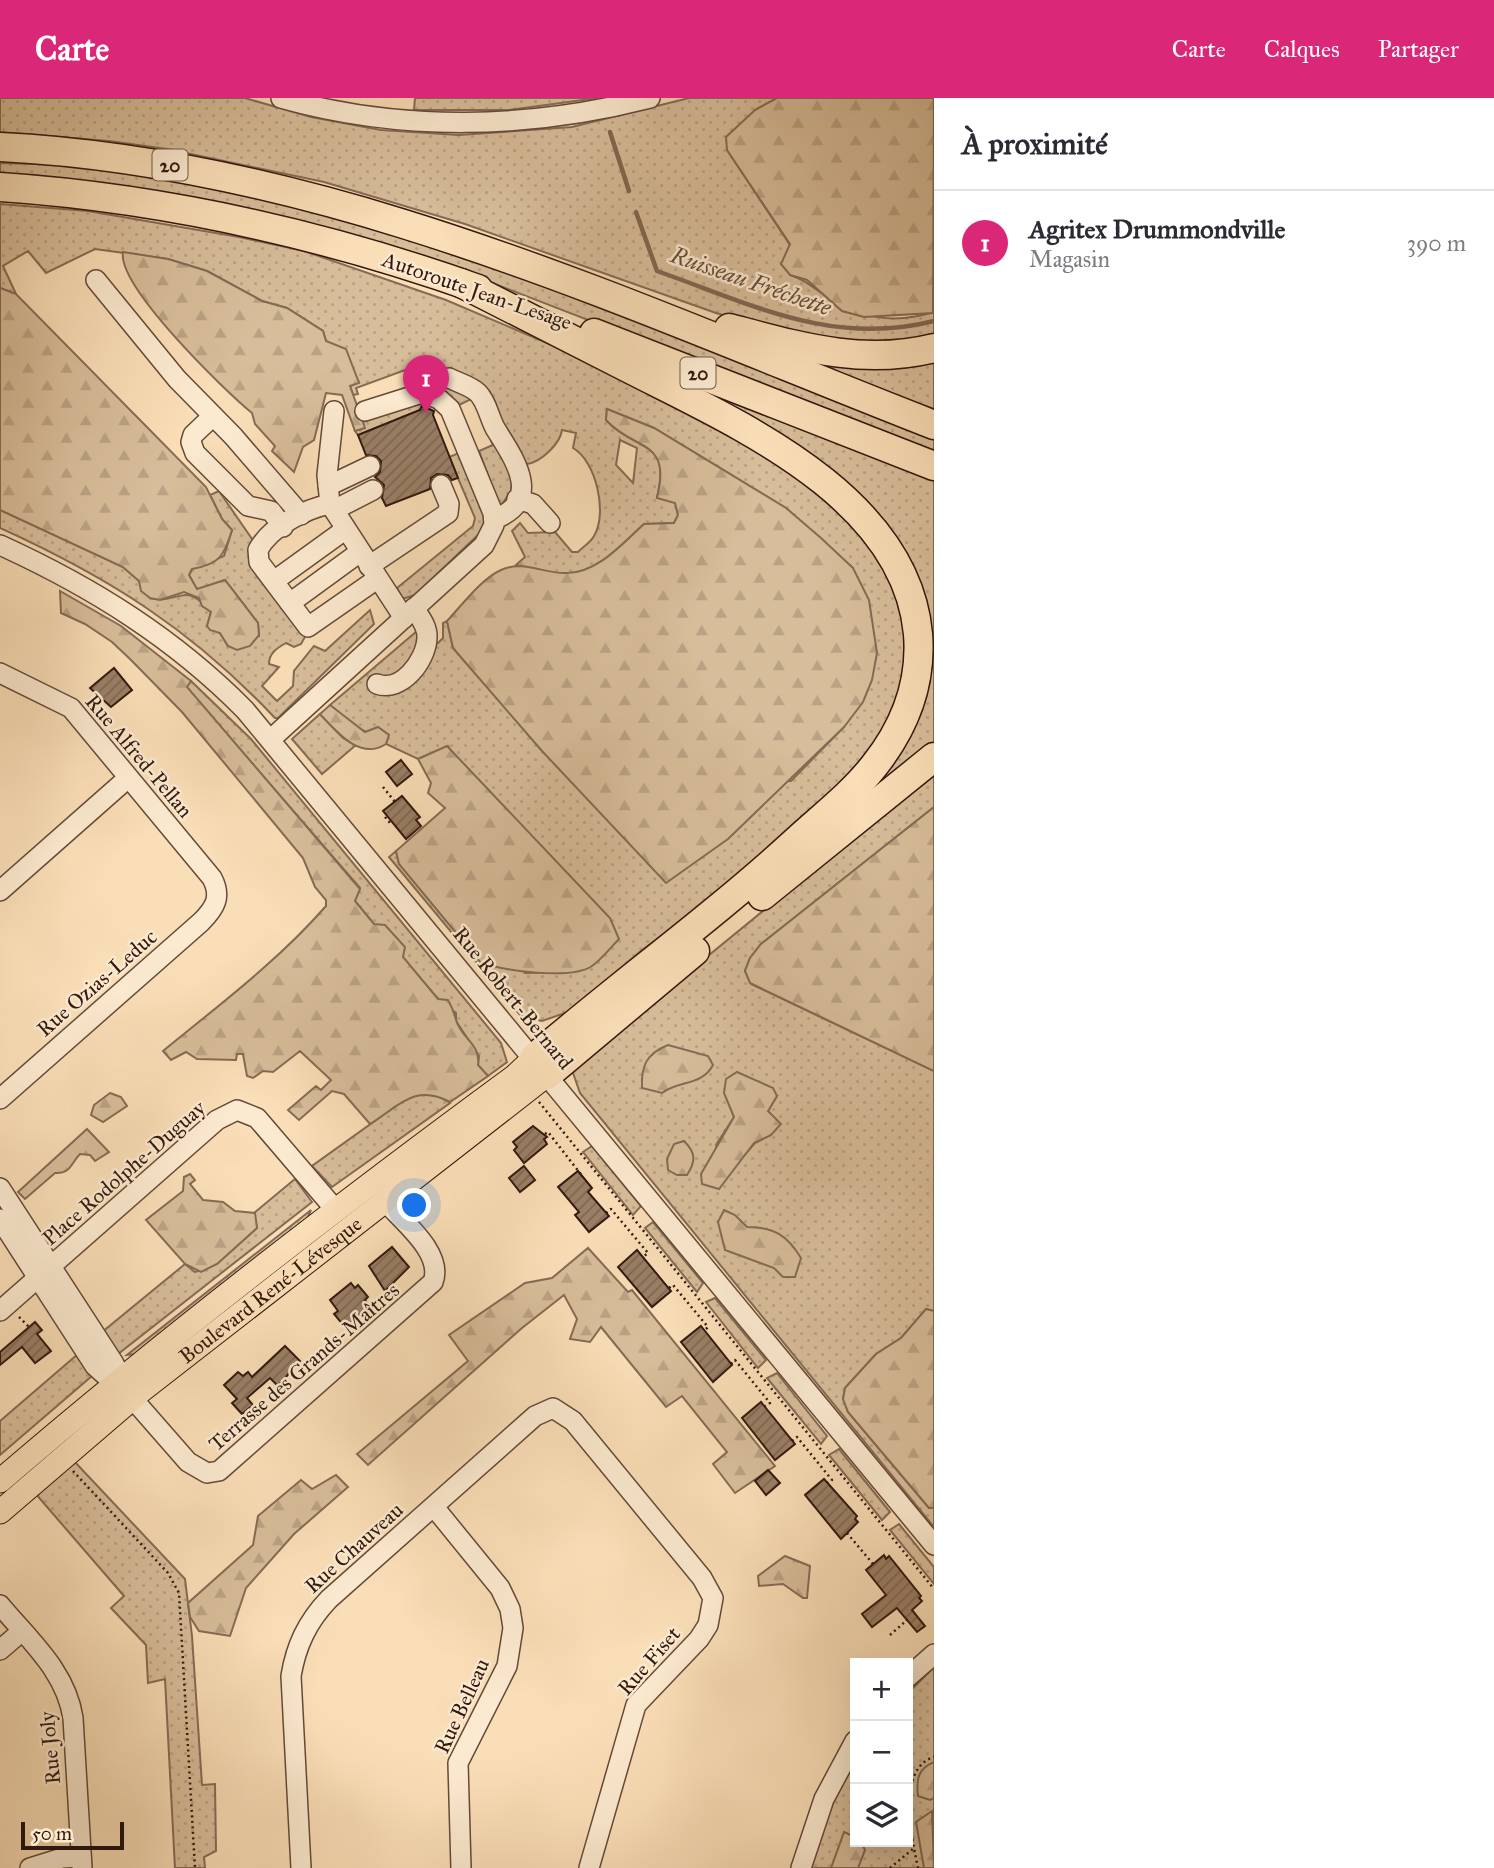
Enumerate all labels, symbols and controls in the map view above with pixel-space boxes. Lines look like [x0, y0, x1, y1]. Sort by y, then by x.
text: Carte [35, 29, 109, 69]
text: Carte [1172, 34, 1226, 64]
text: Calques [1264, 34, 1340, 64]
text: Partager [1378, 34, 1459, 64]
text: À proximité [962, 126, 1108, 162]
road number: 20 [152, 150, 188, 180]
text: Agritex Drummondville [1029, 213, 1285, 245]
text: 1 [980, 229, 990, 257]
text: 390 m [1407, 229, 1466, 257]
water label: Ruisseau Fréchette [666, 240, 835, 322]
text: Magasin [1029, 245, 1110, 273]
street label: Autoroute Jean-Lesage [378, 246, 575, 336]
pin: 1 [403, 355, 449, 413]
road number: 20 [680, 358, 716, 388]
street label: Rue Alfred-Pellan [80, 689, 198, 823]
street label: Rue Robert-Bernard [447, 921, 579, 1075]
street label: Rue Ozias-Leduc [32, 924, 162, 1042]
street label: Place Rodolphe-Duguay [37, 1094, 212, 1251]
your location [397, 1188, 431, 1222]
street label: Boulevard René-Lévesque [174, 1211, 367, 1369]
street label: Terrasse des Grands-Maîtres [203, 1277, 405, 1457]
street label: Rue Chauveau [299, 1497, 409, 1599]
street label: Rue Fiset [612, 1621, 686, 1701]
street label: Rue Belleau [429, 1654, 495, 1758]
map controls [850, 1658, 913, 1847]
button: + [850, 1658, 913, 1721]
street label: Rue Joly [34, 1709, 66, 1785]
button: − [850, 1721, 913, 1784]
button: layers [850, 1784, 913, 1847]
scale bar [21, 1819, 124, 1851]
text: 50 m [32, 1822, 72, 1845]

